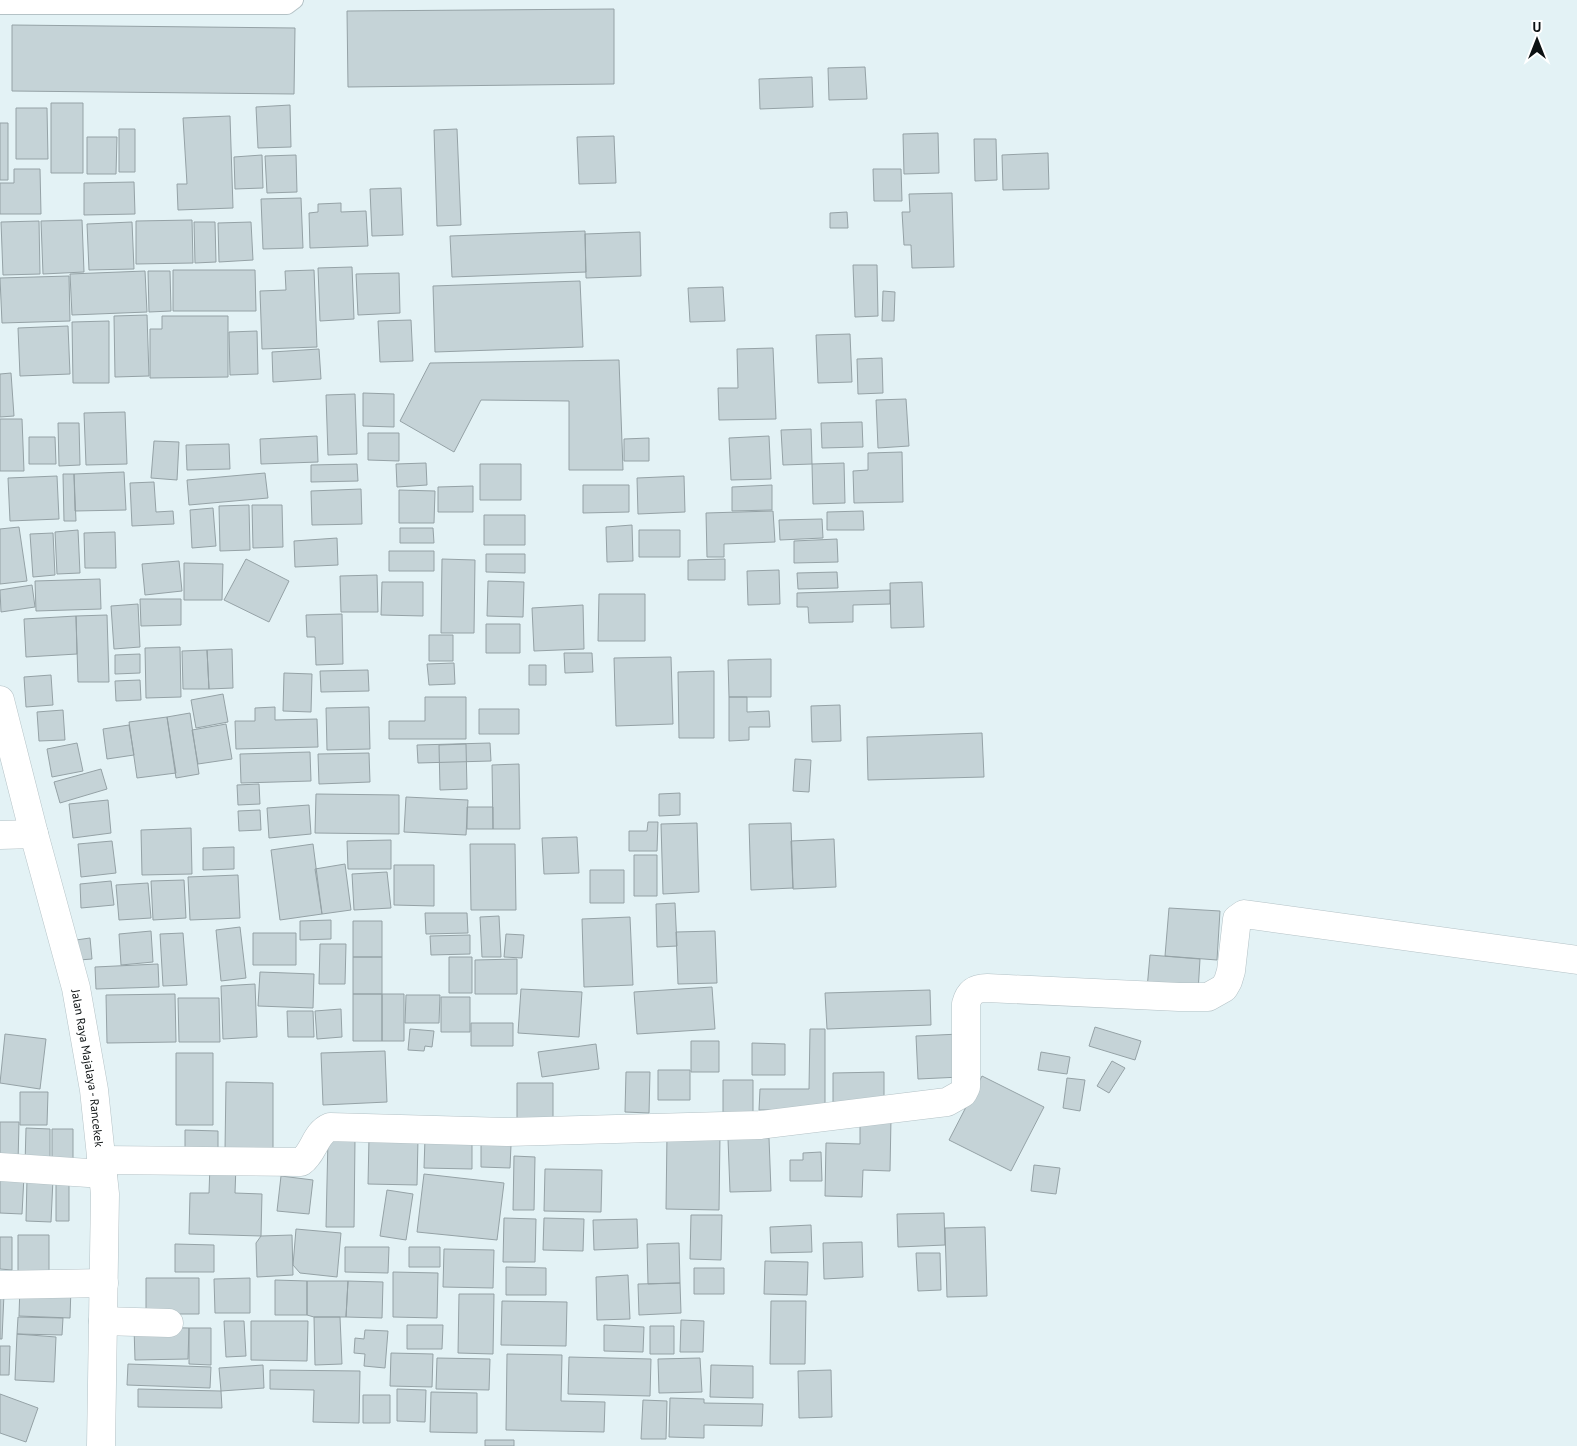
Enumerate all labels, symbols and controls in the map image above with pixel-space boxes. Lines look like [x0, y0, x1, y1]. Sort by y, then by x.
north arrow [1512, 15, 1562, 65]
text: U [1533, 18, 1541, 36]
street label: Jalan Raya Majalaya - Rancekek [69, 987, 107, 1148]

